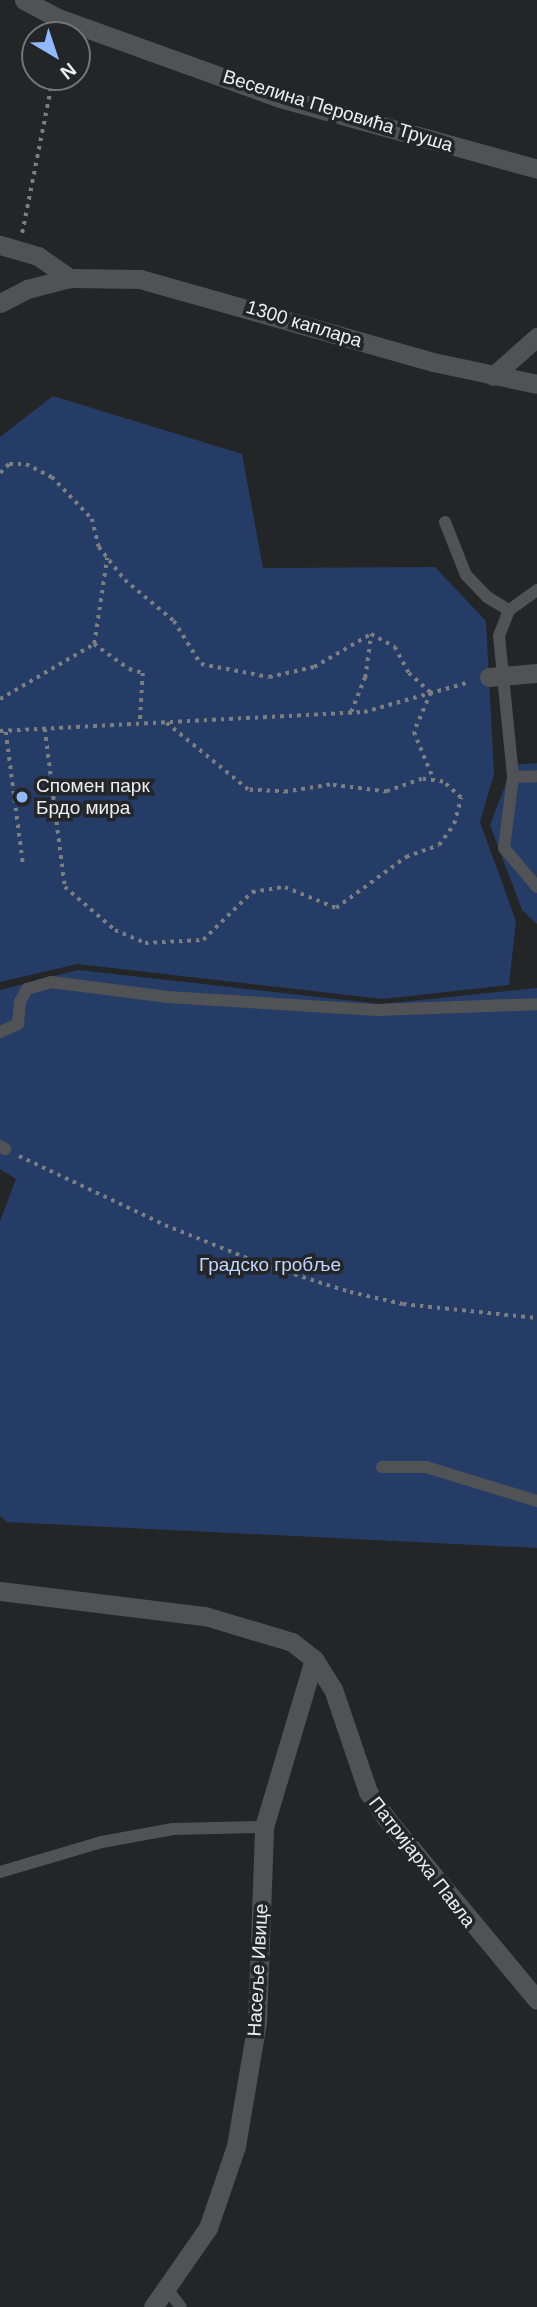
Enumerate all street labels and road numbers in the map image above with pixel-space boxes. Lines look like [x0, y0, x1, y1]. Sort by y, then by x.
street label: Веселина Перовића Труша [220, 65, 456, 157]
street label: 1300 каплара [243, 296, 365, 352]
street label: Патријарха Павла [364, 1792, 480, 1932]
street label: Насеље Ивице [243, 1903, 273, 2037]

